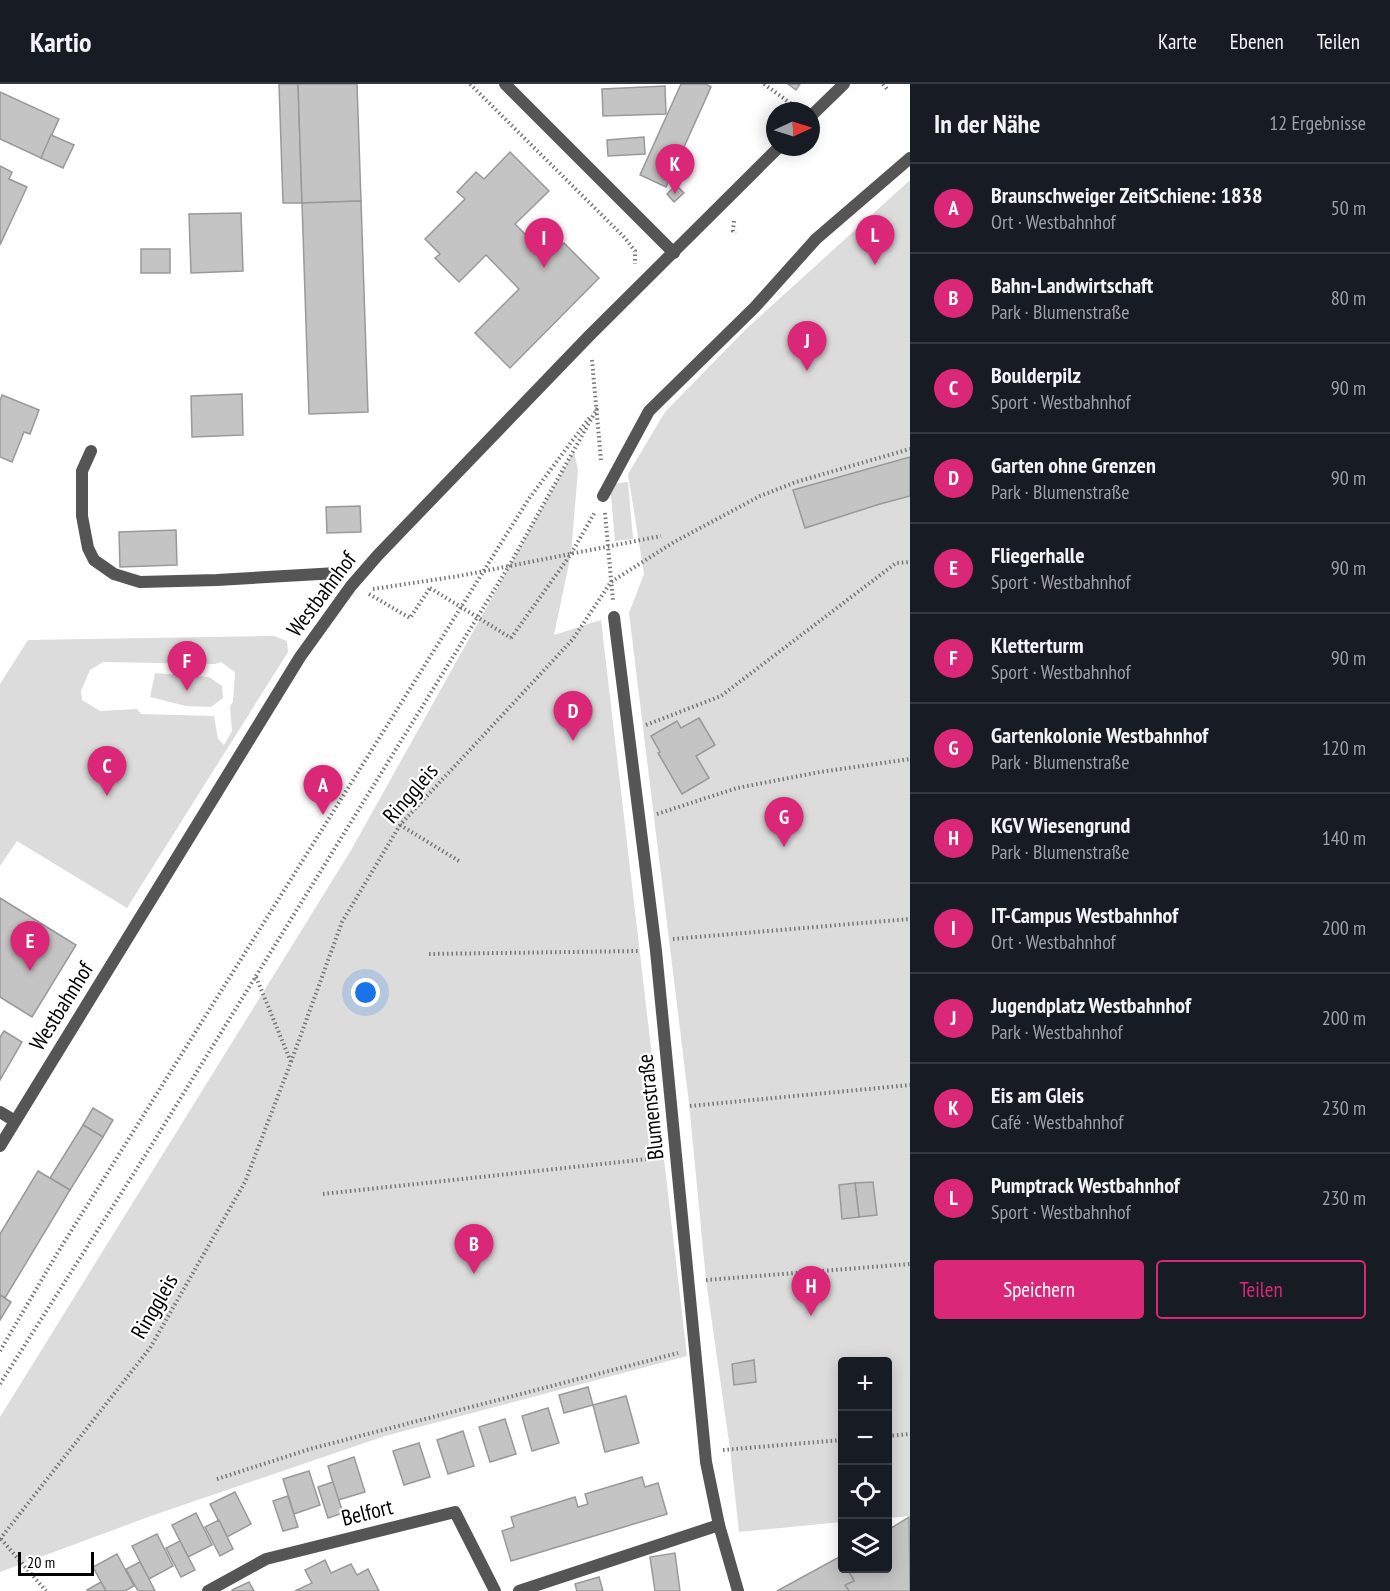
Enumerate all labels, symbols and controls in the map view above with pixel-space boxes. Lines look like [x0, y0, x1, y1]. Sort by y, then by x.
text: Kartio [30, 23, 92, 60]
text: Karte [1158, 28, 1197, 55]
text: Ebenen [1230, 28, 1284, 55]
text: Teilen [1317, 28, 1360, 55]
north arrow [766, 102, 820, 156]
text: In der Nähe [934, 107, 1040, 140]
text: 12 Ergebnisse [1269, 110, 1366, 136]
pin: K [656, 144, 694, 194]
text: Braunschweiger ZeitSchiene: 1838 [991, 181, 1263, 209]
text: A [948, 195, 959, 221]
text: 50 m [1331, 195, 1366, 221]
text: Ort · Westbahnhof [991, 209, 1116, 235]
pin: L [856, 216, 894, 265]
pin: I [524, 218, 564, 268]
text: Bahn-Landwirtschaft [991, 271, 1153, 299]
text: B [949, 285, 958, 311]
text: 80 m [1331, 285, 1366, 311]
text: Park · Blumenstraße [991, 299, 1130, 325]
pin: J [788, 322, 826, 371]
text: Boulderpilz [991, 361, 1081, 389]
text: C [949, 375, 958, 401]
text: 90 m [1331, 375, 1366, 401]
text: Sport · Westbahnhof [991, 389, 1131, 415]
text: Garten ohne Grenzen [991, 451, 1156, 479]
text: D [948, 465, 959, 491]
text: 90 m [1331, 465, 1366, 491]
text: Park · Blumenstraße [991, 479, 1130, 505]
text: Fliegerhalle [991, 541, 1085, 569]
street label: Westbahnhof [280, 545, 363, 642]
text: E [949, 555, 958, 581]
text: 90 m [1331, 555, 1366, 581]
text: Sport · Westbahnhof [991, 569, 1131, 595]
text: Kletterturm [991, 631, 1084, 659]
pin: F [168, 642, 207, 691]
text: F [949, 645, 958, 671]
text: 90 m [1331, 645, 1366, 671]
text: Sport · Westbahnhof [991, 659, 1131, 685]
pin: D [554, 692, 592, 741]
text: Gartenkolonie Westbahnhof [991, 721, 1208, 749]
text: G [948, 735, 959, 761]
text: 120 m [1322, 735, 1366, 761]
pin: C [88, 746, 126, 796]
text: Park · Blumenstraße [991, 749, 1130, 775]
street label: Ringgleis [376, 757, 444, 829]
pin: A [304, 766, 342, 815]
pin: G [764, 798, 804, 847]
text: KGV Wiesengrund [991, 811, 1130, 839]
text: H [948, 825, 959, 851]
text: 140 m [1322, 825, 1366, 851]
text: Park · Blumenstraße [991, 839, 1130, 865]
text: IT-Campus Westbahnhof [991, 901, 1178, 929]
text: I [951, 915, 956, 941]
text: 200 m [1322, 915, 1366, 941]
pin: E [10, 922, 50, 971]
text: Ort · Westbahnhof [991, 929, 1116, 955]
street label: Westbahnhof [23, 956, 100, 1055]
your location [351, 978, 380, 1007]
text: Jugendplatz Westbahnhof [991, 991, 1191, 1019]
text: J [951, 1005, 956, 1031]
text: 200 m [1322, 1005, 1366, 1031]
text: Park · Westbahnhof [991, 1019, 1123, 1045]
street label: Blumenstraße [631, 1053, 669, 1161]
text: Eis am Gleis [991, 1081, 1084, 1109]
text: K [948, 1095, 959, 1121]
text: 230 m [1322, 1095, 1366, 1121]
text: Café · Westbahnhof [991, 1109, 1123, 1135]
text: Pumptrack Westbahnhof [991, 1171, 1180, 1199]
text: L [949, 1185, 958, 1211]
text: 230 m [1322, 1185, 1366, 1211]
text: Sport · Westbahnhof [991, 1199, 1131, 1225]
pin: B [454, 1224, 494, 1274]
button: Speichern [934, 1260, 1144, 1319]
button: Teilen [1156, 1260, 1366, 1319]
pin: H [792, 1266, 830, 1316]
street label: Ringgleis [124, 1268, 184, 1344]
map controls [838, 1357, 892, 1573]
button: + [838, 1357, 892, 1411]
button: − [838, 1411, 892, 1465]
button: locate [838, 1465, 892, 1519]
street label: Belfort [338, 1492, 396, 1532]
button: layers [838, 1519, 892, 1573]
scale bar [18, 1549, 94, 1576]
text: 20 m [27, 1552, 55, 1572]

